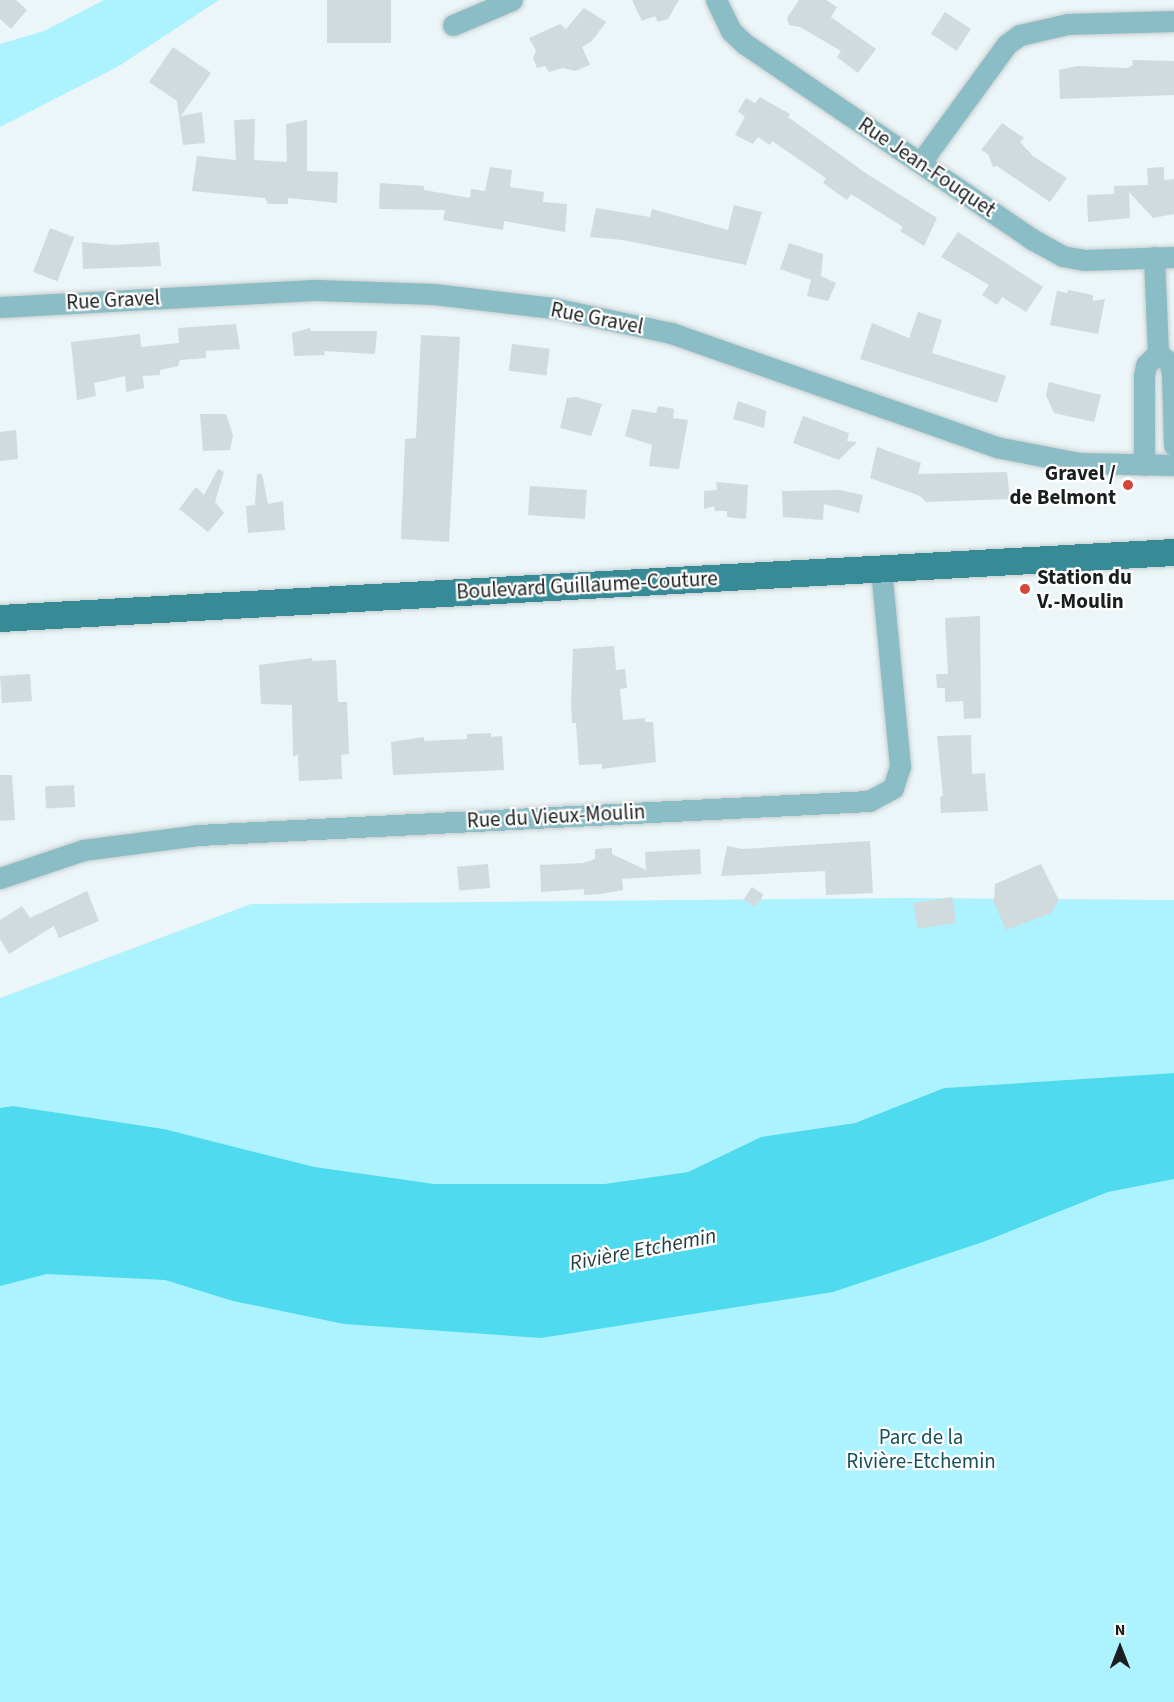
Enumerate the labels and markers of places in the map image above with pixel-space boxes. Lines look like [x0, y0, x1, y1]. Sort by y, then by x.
place label: Gravel / de Belmont [1010, 460, 1116, 510]
marker: Gravel / de Belmont [1121, 478, 1135, 492]
place label: Station du V.-Moulin [1037, 564, 1132, 614]
marker: Station du V.-Moulin [1018, 582, 1032, 596]

